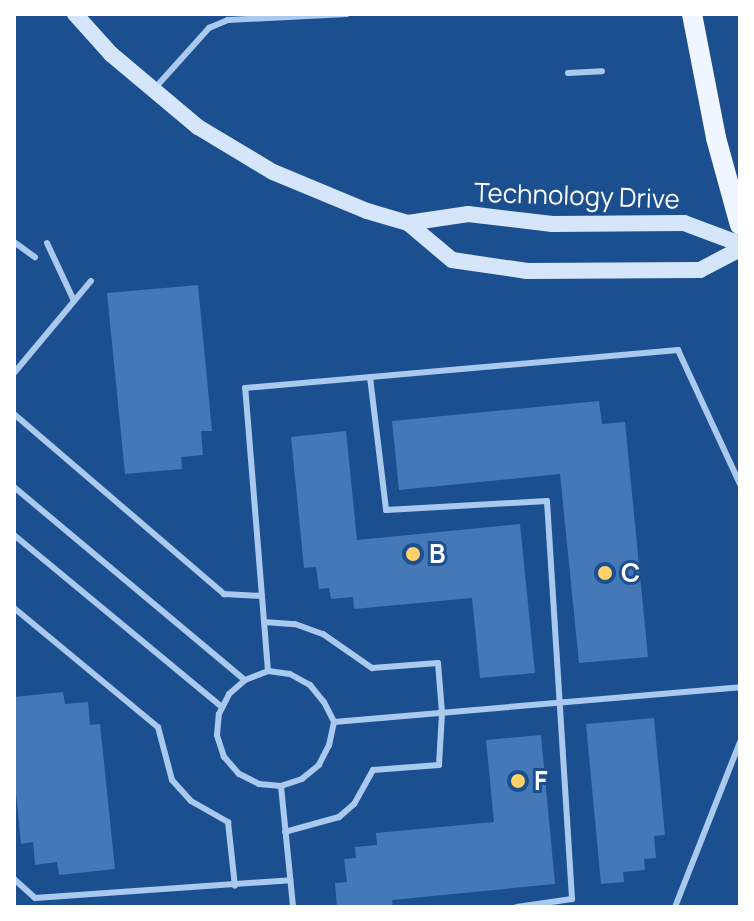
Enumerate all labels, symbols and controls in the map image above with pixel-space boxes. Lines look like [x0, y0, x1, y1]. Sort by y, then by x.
street label: Technology Drive [474, 177, 680, 215]
place label: B [429, 538, 445, 570]
marker: B [404, 545, 422, 563]
place label: C [621, 557, 640, 589]
marker: C [596, 564, 614, 582]
place label: F [534, 765, 548, 797]
marker: F [509, 772, 527, 790]

